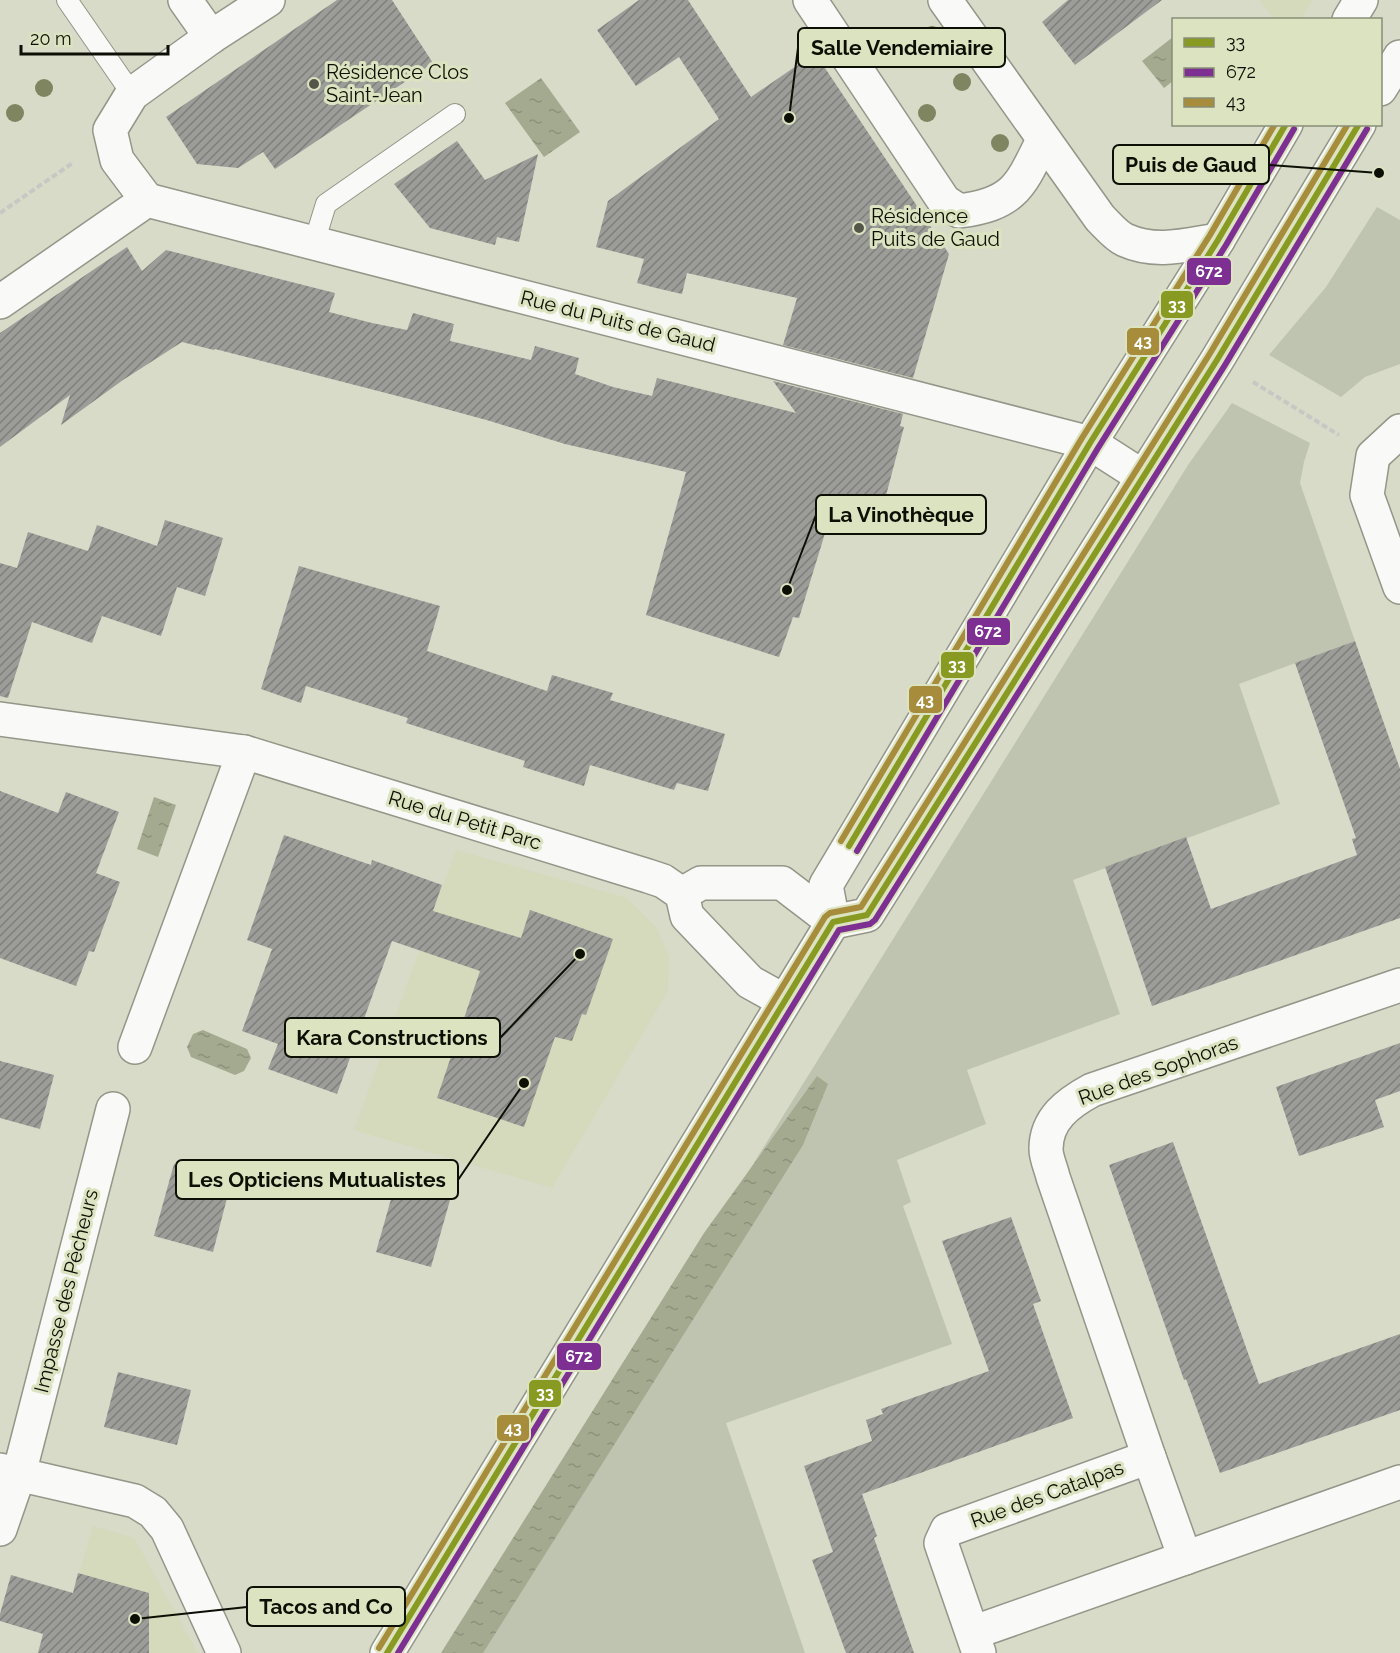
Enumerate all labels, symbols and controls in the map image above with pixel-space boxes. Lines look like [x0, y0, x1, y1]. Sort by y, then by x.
scale bar [21, 18, 168, 56]
legend [1172, 18, 1382, 126]
text: 20 m [30, 28, 72, 49]
callout: Salle Vendemiaire [798, 28, 1005, 67]
text: 33 [1226, 31, 1245, 52]
text: Salle Vendemiaire [811, 35, 993, 60]
place label: Résidence Clos Saint-Jean [326, 60, 469, 107]
text: 672 [1226, 61, 1256, 82]
marker: Résidence Clos Saint-Jean [307, 77, 321, 91]
text: 43 [1226, 91, 1245, 112]
callout: Puis de Gaud [1113, 145, 1269, 184]
text: Puis de Gaud [1125, 152, 1257, 177]
place label: Résidence Puits de Gaud [871, 204, 1000, 251]
marker: Résidence Puits de Gaud [852, 221, 866, 235]
line badge: 672 [1186, 257, 1232, 286]
text: 672 [1195, 262, 1223, 281]
street label: Rue du Puits de Gaud [518, 285, 718, 357]
line badge: 33 [1160, 290, 1194, 319]
text: 33 [1168, 296, 1186, 315]
line badge: 43 [1126, 327, 1160, 356]
text: 43 [1134, 332, 1152, 351]
callout: La Vinothèque [816, 495, 986, 534]
text: La Vinothèque [828, 502, 974, 527]
line badge: 672 [966, 617, 1011, 646]
text: 672 [974, 622, 1002, 641]
line badge: 33 [940, 651, 975, 679]
text: 33 [948, 656, 966, 675]
line badge: 43 [908, 685, 943, 714]
text: 43 [916, 691, 934, 710]
street label: Rue du Petit Parc [386, 785, 544, 855]
callout: Kara Constructions [285, 1018, 500, 1057]
text: Kara Constructions [296, 1025, 488, 1050]
street label: Rue des Sophoras [1075, 1030, 1241, 1110]
callout: Les Opticiens Mutualistes [176, 1160, 458, 1199]
text: Les Opticiens Mutualistes [188, 1167, 446, 1192]
street label: Impasse des Pêcheurs [29, 1187, 103, 1395]
line badge: 672 [556, 1342, 602, 1371]
text: 672 [565, 1347, 593, 1366]
line badge: 33 [528, 1379, 562, 1408]
text: 33 [536, 1384, 554, 1403]
line badge: 43 [496, 1414, 530, 1442]
text: 43 [504, 1419, 522, 1438]
street label: Rue des Catalpas [967, 1455, 1127, 1533]
callout: Tacos and Co [247, 1587, 405, 1626]
text: Tacos and Co [259, 1594, 393, 1619]

